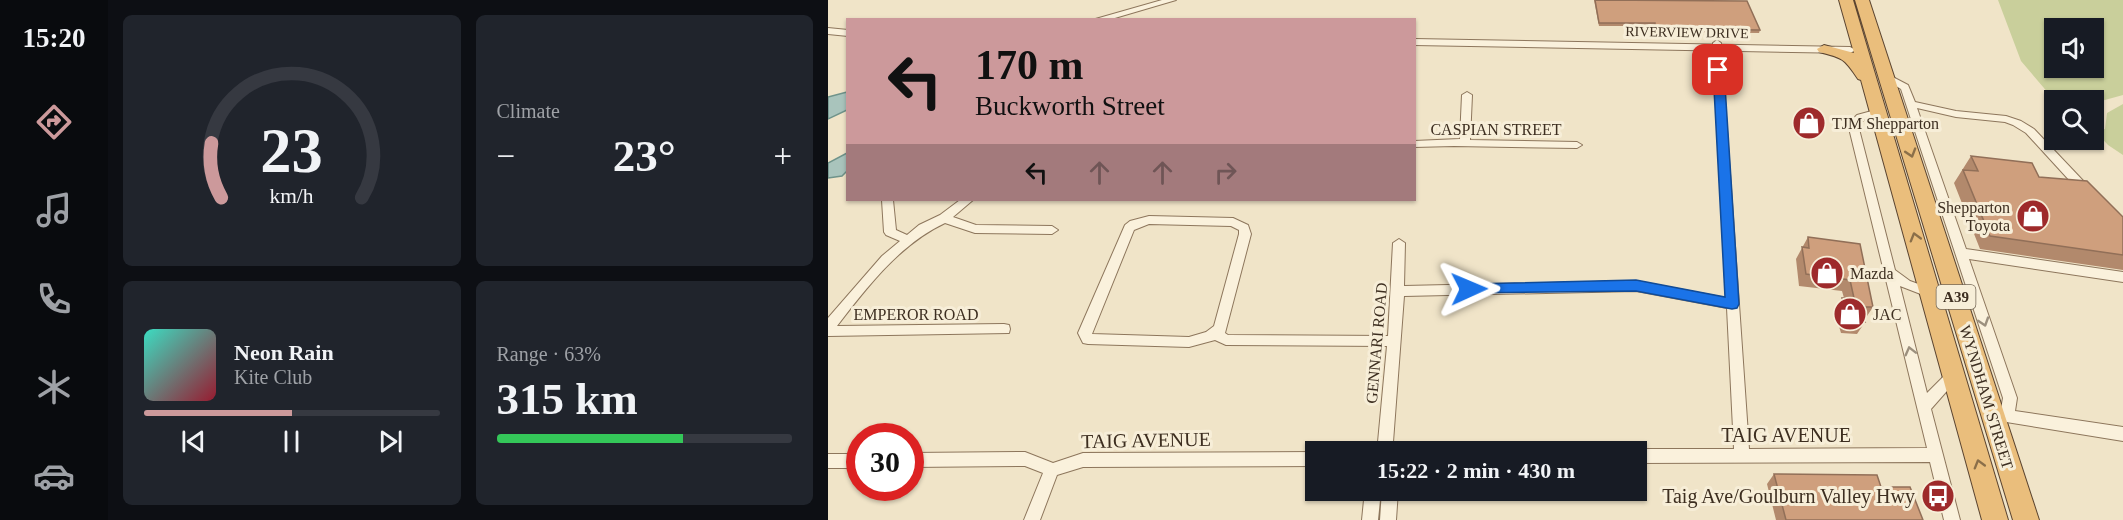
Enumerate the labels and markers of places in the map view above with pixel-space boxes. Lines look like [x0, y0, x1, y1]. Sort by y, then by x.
pin [1692, 44, 1743, 95]
shop icon: TJM Shepparton [1791, 105, 1827, 141]
place label: TJM Shepparton [1832, 115, 1939, 133]
shop icon: Shepparton Toyota [2015, 198, 2051, 234]
place label: Shepparton Toyota [1937, 199, 2010, 235]
shop icon: Mazda [1809, 255, 1845, 291]
place label: Mazda [1850, 265, 1894, 282]
shop icon: JAC [1832, 296, 1868, 332]
place label: JAC [1873, 306, 1901, 323]
bus stop icon: Taig Ave/Goulburn Valley Hwy [1920, 478, 1956, 514]
place label: Taig Ave/Goulburn Valley Hwy [1662, 485, 1915, 508]

